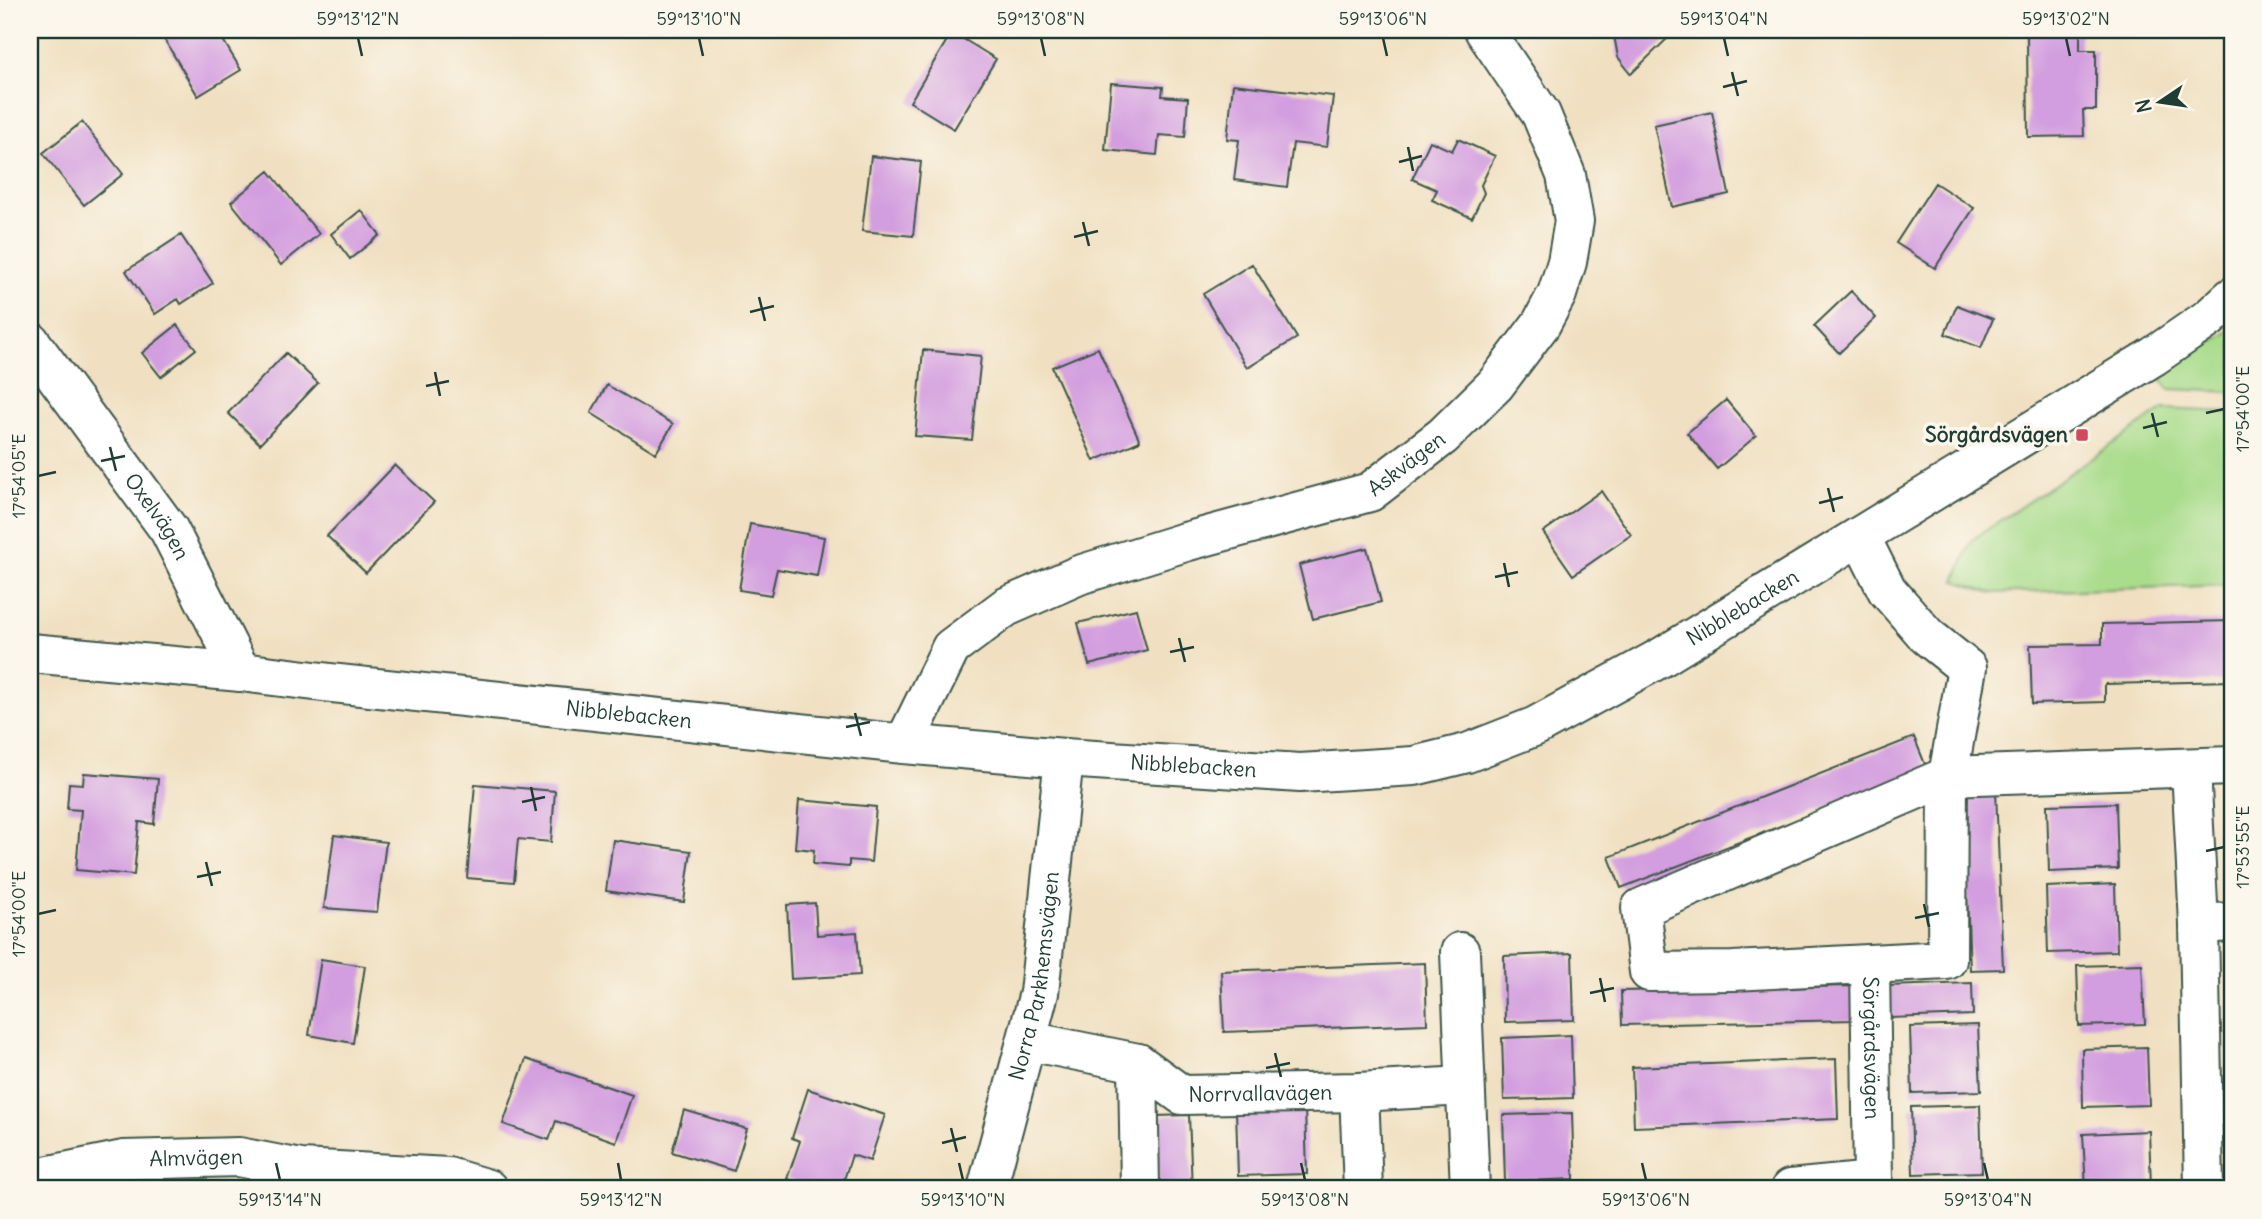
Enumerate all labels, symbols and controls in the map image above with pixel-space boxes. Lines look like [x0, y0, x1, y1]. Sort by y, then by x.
text: 59°13'12"N [316, 7, 400, 30]
text: 59°13'10"N [656, 7, 742, 30]
text: 59°13'08"N [997, 7, 1085, 30]
text: 59°13'06"N [1339, 7, 1427, 30]
text: 59°13'04"N [1680, 7, 1768, 30]
text: 59°13'02"N [2022, 7, 2110, 30]
north arrow [2126, 66, 2196, 136]
text: N [2130, 97, 2157, 115]
text: 17°54'00"E [2231, 366, 2254, 452]
place label: Sörgårdsvägen [1925, 421, 2068, 448]
street label: Askvägen [1362, 425, 1451, 502]
marker: Sörgårdsvägen [2074, 427, 2090, 443]
text: 17°54'05"E [7, 433, 30, 519]
street label: Oxelvägen [119, 468, 196, 564]
street label: Nibblebacken [1681, 563, 1803, 652]
street label: Nibblebacken [564, 694, 693, 734]
street label: Nibblebacken [1129, 748, 1257, 783]
text: 17°53'55"E [2231, 805, 2254, 889]
street label: Norra Parkhemsvägen [1002, 870, 1065, 1083]
text: 17°54'00"E [7, 871, 30, 957]
street label: Sörgårdsvägen [1857, 976, 1886, 1120]
street label: Norrvallavägen [1188, 1078, 1333, 1108]
street label: Almvägen [149, 1143, 243, 1172]
text: 59°13'14"N [238, 1188, 322, 1211]
text: 59°13'12"N [579, 1188, 663, 1211]
text: 59°13'10"N [920, 1188, 1006, 1211]
text: 59°13'08"N [1261, 1188, 1349, 1211]
text: 59°13'06"N [1602, 1188, 1690, 1211]
text: 59°13'04"N [1944, 1188, 2032, 1211]

